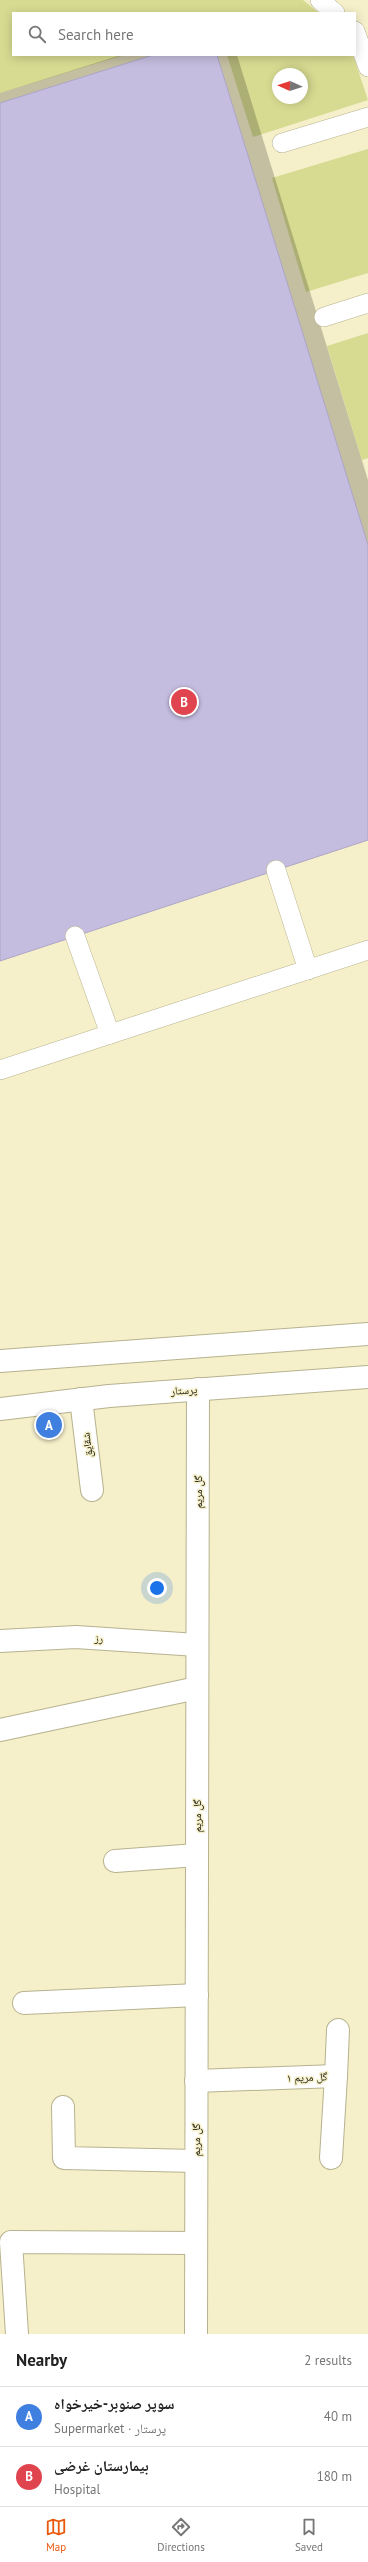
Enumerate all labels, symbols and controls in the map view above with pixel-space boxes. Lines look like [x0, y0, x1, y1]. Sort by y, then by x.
search box [12, 12, 356, 56]
icon: search [26, 23, 48, 45]
text: Search here [58, 25, 134, 44]
north arrow [272, 68, 308, 104]
pin: B [171, 687, 197, 717]
street label: پرستار [169, 1382, 198, 1398]
pin: A [36, 1410, 62, 1440]
street label: شقایق [79, 1432, 95, 1458]
street label: گل مریم [191, 1475, 206, 1509]
your location [147, 1578, 167, 1598]
street label: رز [93, 1631, 104, 1645]
street label: گل مریم [190, 1799, 205, 1833]
street label: گل مریم ۱ [286, 2069, 328, 2086]
street label: گل مریم [189, 2123, 204, 2157]
text: Nearby [16, 2349, 67, 2371]
text: 2 results [304, 2352, 352, 2369]
text: سوپر صنوبر-خیرخواه [54, 2394, 175, 2413]
text: A [25, 2408, 33, 2425]
text: 40 m [324, 2408, 352, 2425]
text: Supermarket · پرستار [54, 2420, 166, 2437]
text: بیمارستان غرضی [54, 2456, 149, 2475]
text: B [25, 2468, 33, 2485]
text: 180 m [317, 2468, 352, 2485]
text: Hospital [54, 2481, 100, 2498]
tab: Map [45, 2516, 67, 2554]
tab: Directions [157, 2516, 205, 2554]
tab: Saved [295, 2516, 323, 2554]

